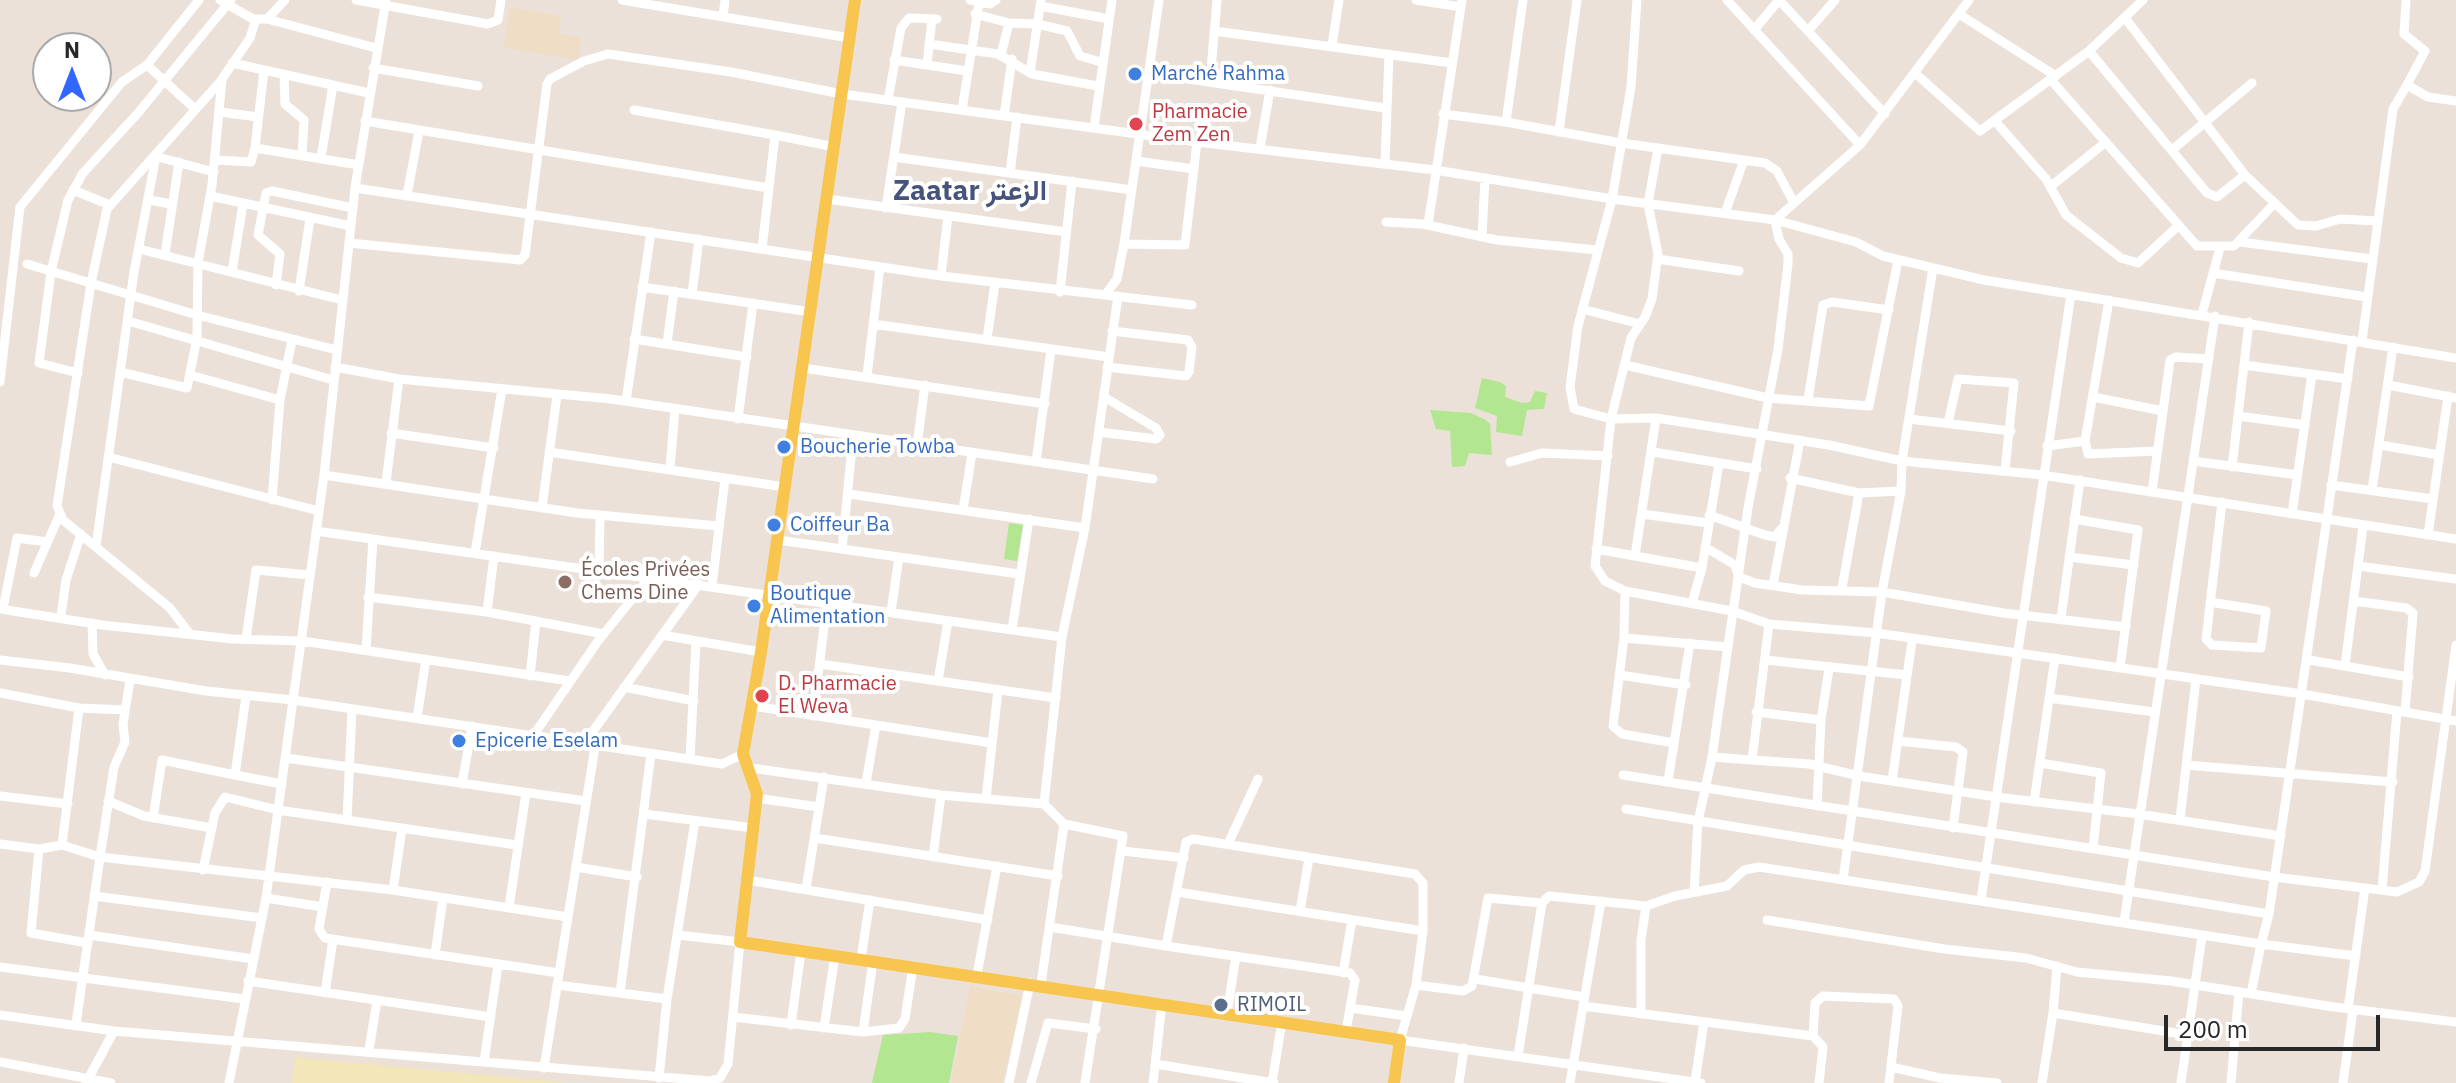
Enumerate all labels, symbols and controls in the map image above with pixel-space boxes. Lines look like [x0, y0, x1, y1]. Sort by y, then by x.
north arrow [32, 32, 112, 112]
text: N [64, 35, 80, 64]
place label: Marché Rahma [1151, 62, 1285, 86]
marker: Marché Rahma [1126, 65, 1144, 83]
place label: Pharmacie Zem Zen [1152, 100, 1248, 147]
marker: Pharmacie Zem Zen [1127, 115, 1145, 133]
district label: Zaatar الزعتر [893, 175, 1047, 209]
place label: Boucherie Towba [800, 435, 955, 459]
marker: Boucherie Towba [775, 438, 793, 456]
place label: Coiffeur Ba [790, 513, 890, 537]
marker: Coiffeur Ba [765, 516, 783, 534]
place label: Écoles Privées Chems Dine [581, 558, 710, 605]
marker: Écoles Privées Chems Dine [556, 573, 574, 591]
place label: Boutique Alimentation [770, 582, 885, 629]
marker: Boutique Alimentation [745, 597, 763, 615]
place label: D. Pharmacie El Weva [778, 672, 897, 719]
marker: D. Pharmacie El Weva [753, 687, 771, 705]
place label: Epicerie Eselam [475, 729, 618, 753]
marker: Epicerie Eselam [450, 732, 468, 750]
place label: RIMOIL [1237, 993, 1306, 1017]
marker: RIMOIL [1212, 996, 1230, 1014]
scale bar [2168, 999, 2384, 1049]
text: 200 m [2178, 1013, 2248, 1045]

